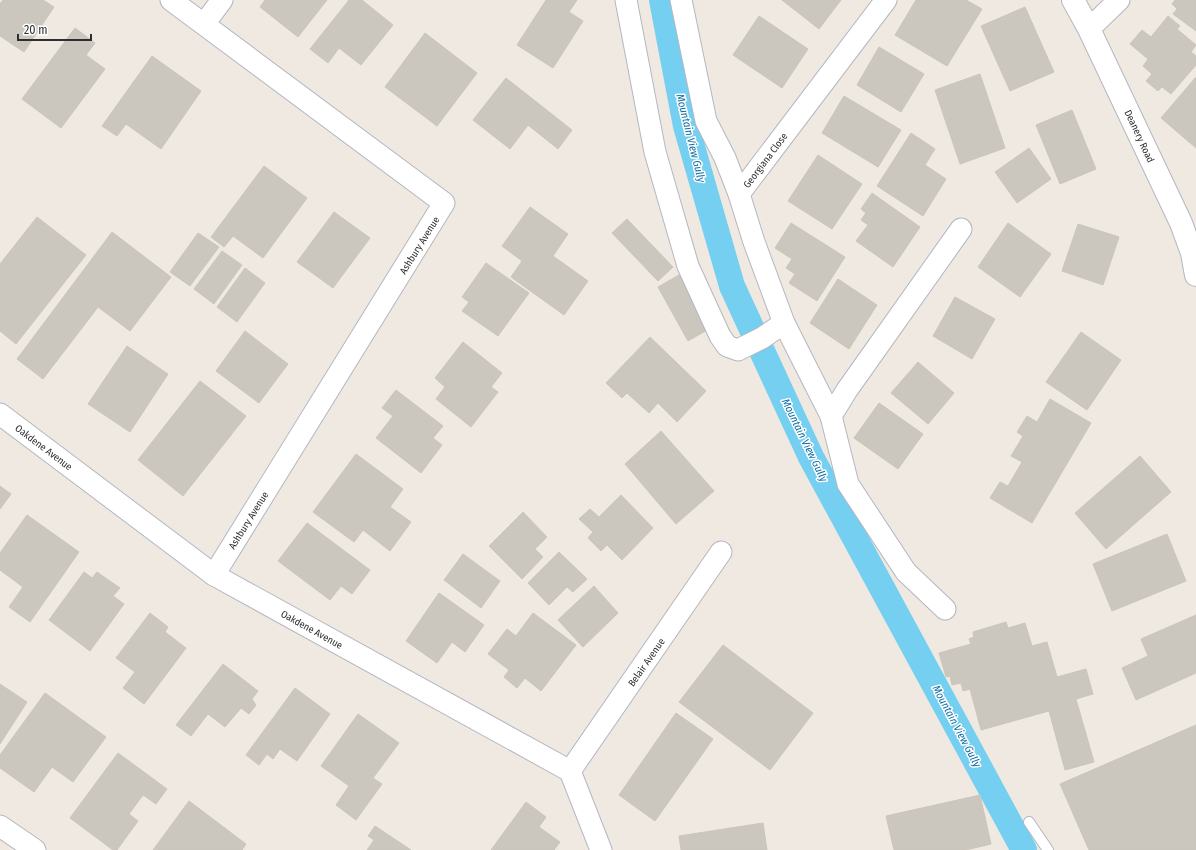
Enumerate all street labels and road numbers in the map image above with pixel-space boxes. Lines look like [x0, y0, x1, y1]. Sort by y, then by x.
street label: Deanery Road [1122, 108, 1157, 165]
street label: Georgiana Close [741, 131, 790, 191]
street label: Ashbury Avenue [397, 214, 442, 277]
street label: Oakdene Avenue [12, 422, 74, 473]
street label: Ashbury Avenue [226, 489, 271, 552]
street label: Oakdene Avenue [279, 608, 344, 652]
street label: Belair Avenue [626, 636, 668, 689]

